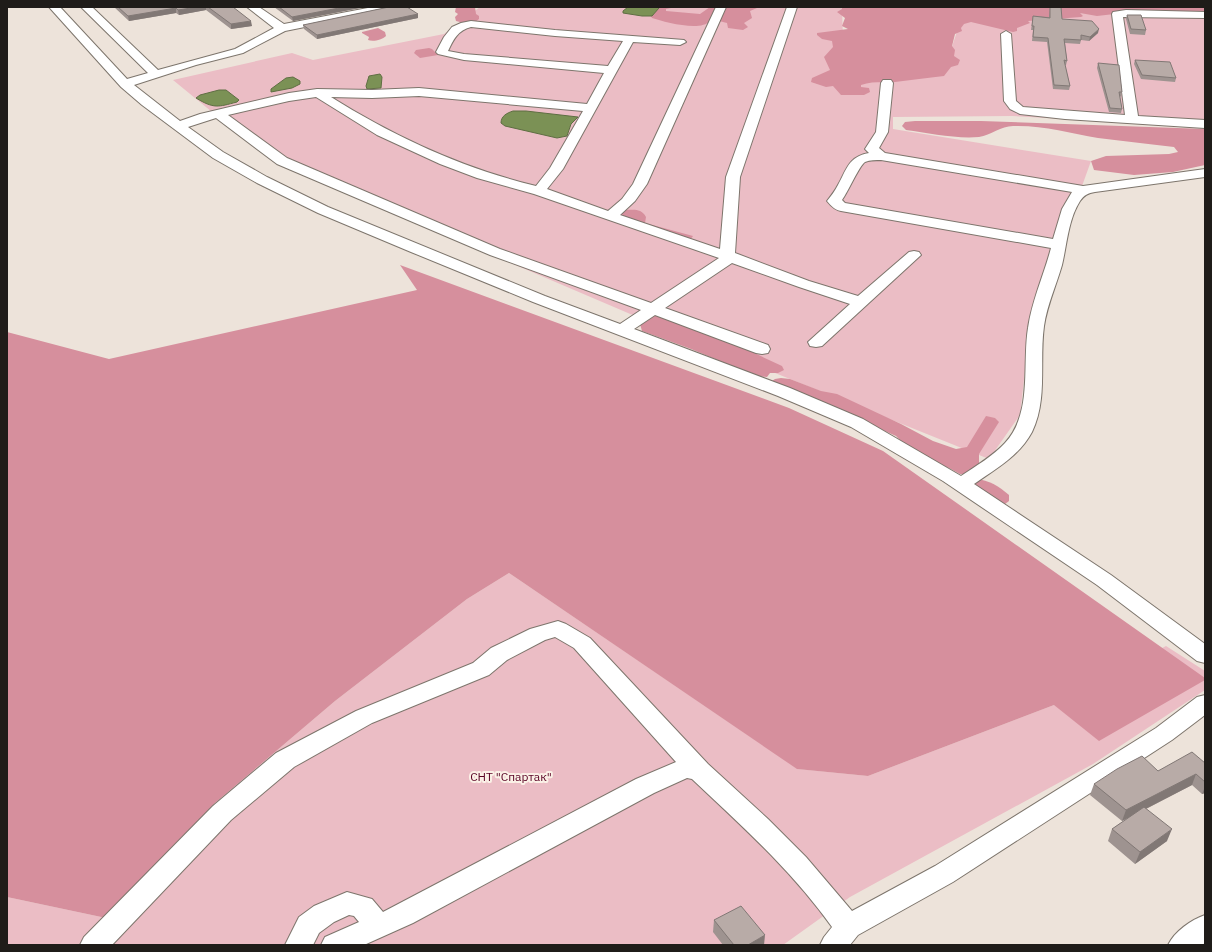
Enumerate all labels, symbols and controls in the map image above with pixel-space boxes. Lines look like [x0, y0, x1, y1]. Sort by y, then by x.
park label: СНТ "Спартак" [470, 769, 552, 784]

